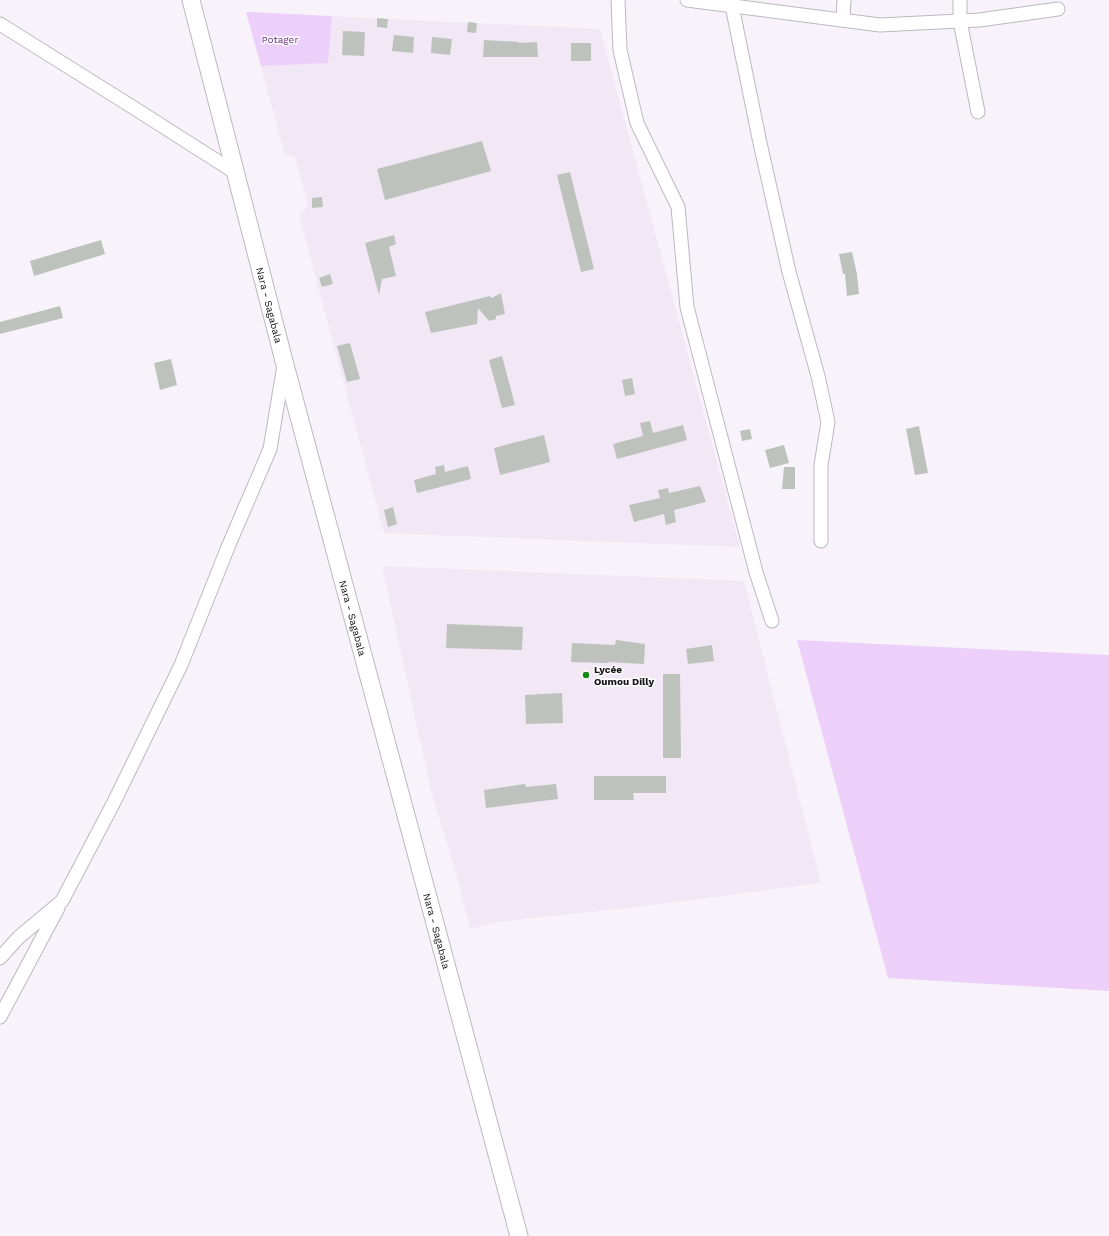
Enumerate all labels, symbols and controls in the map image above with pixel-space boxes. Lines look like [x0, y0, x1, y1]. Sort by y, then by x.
park label: Potager [262, 34, 298, 45]
street label: Nara - Sagabala [254, 266, 284, 345]
street label: Nara - Sagabala [337, 579, 368, 658]
place label: Lycée Oumou Dilly [594, 664, 654, 687]
marker: Lycée Oumou Dilly [581, 670, 591, 680]
street label: Nara - Sagabala [421, 892, 452, 971]

